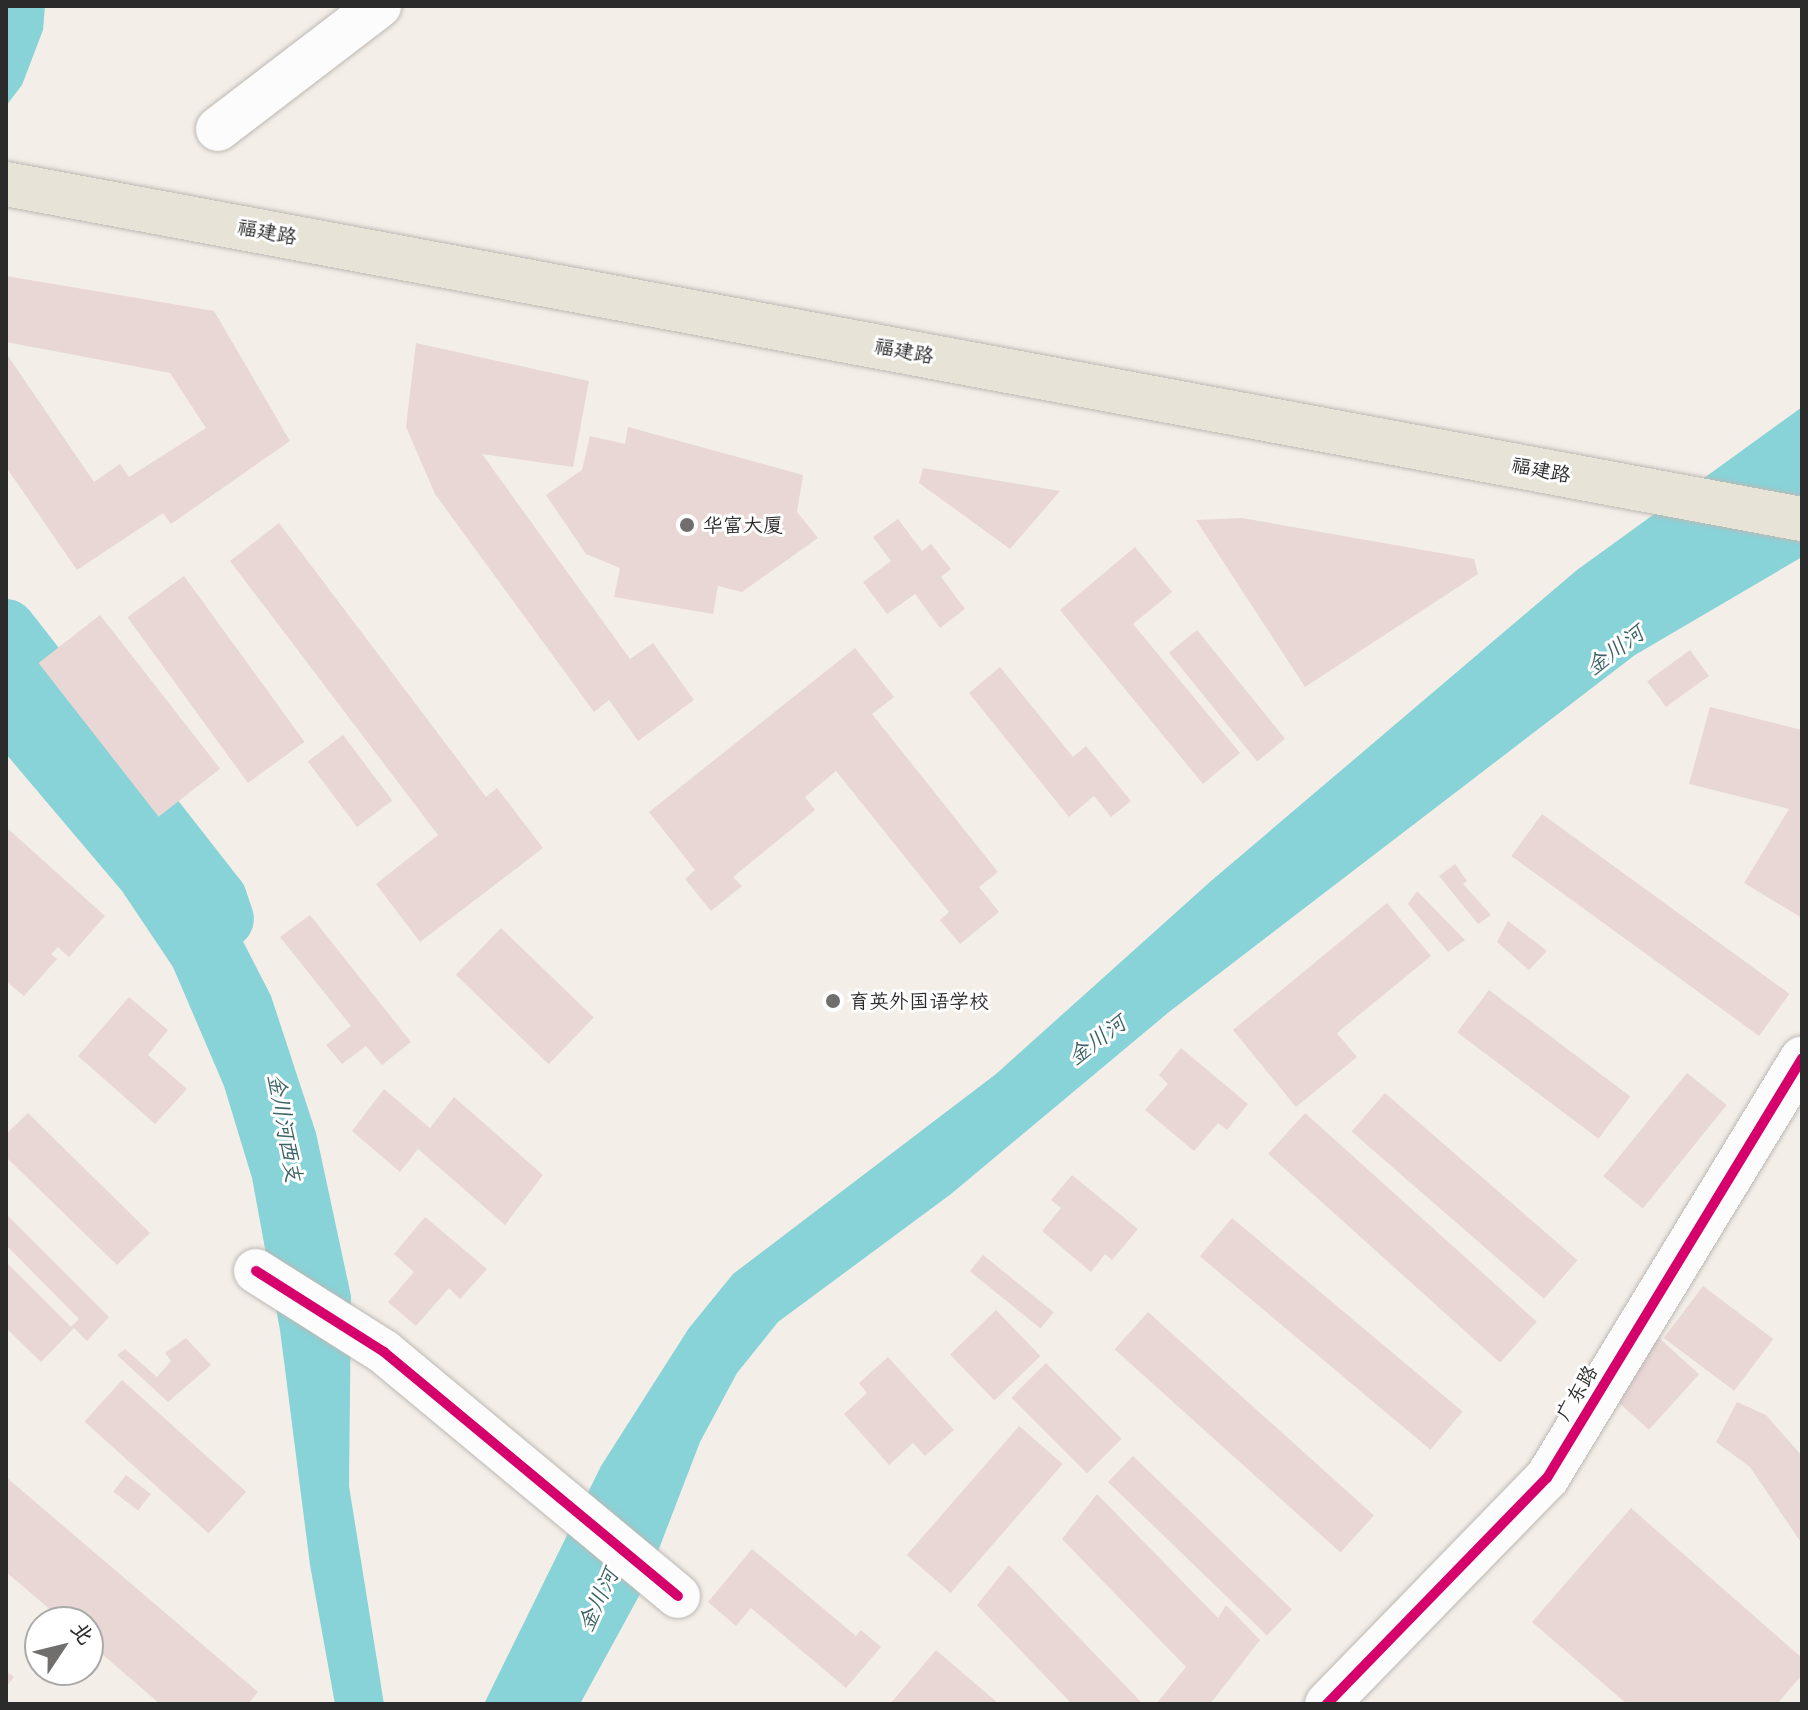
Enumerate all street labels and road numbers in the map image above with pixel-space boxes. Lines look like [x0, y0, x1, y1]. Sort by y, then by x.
street label: 福建路 [235, 214, 299, 250]
street label: 福建路 [872, 333, 936, 369]
street label: 福建路 [1509, 452, 1573, 488]
street label: 广东路 [1551, 1361, 1603, 1425]

